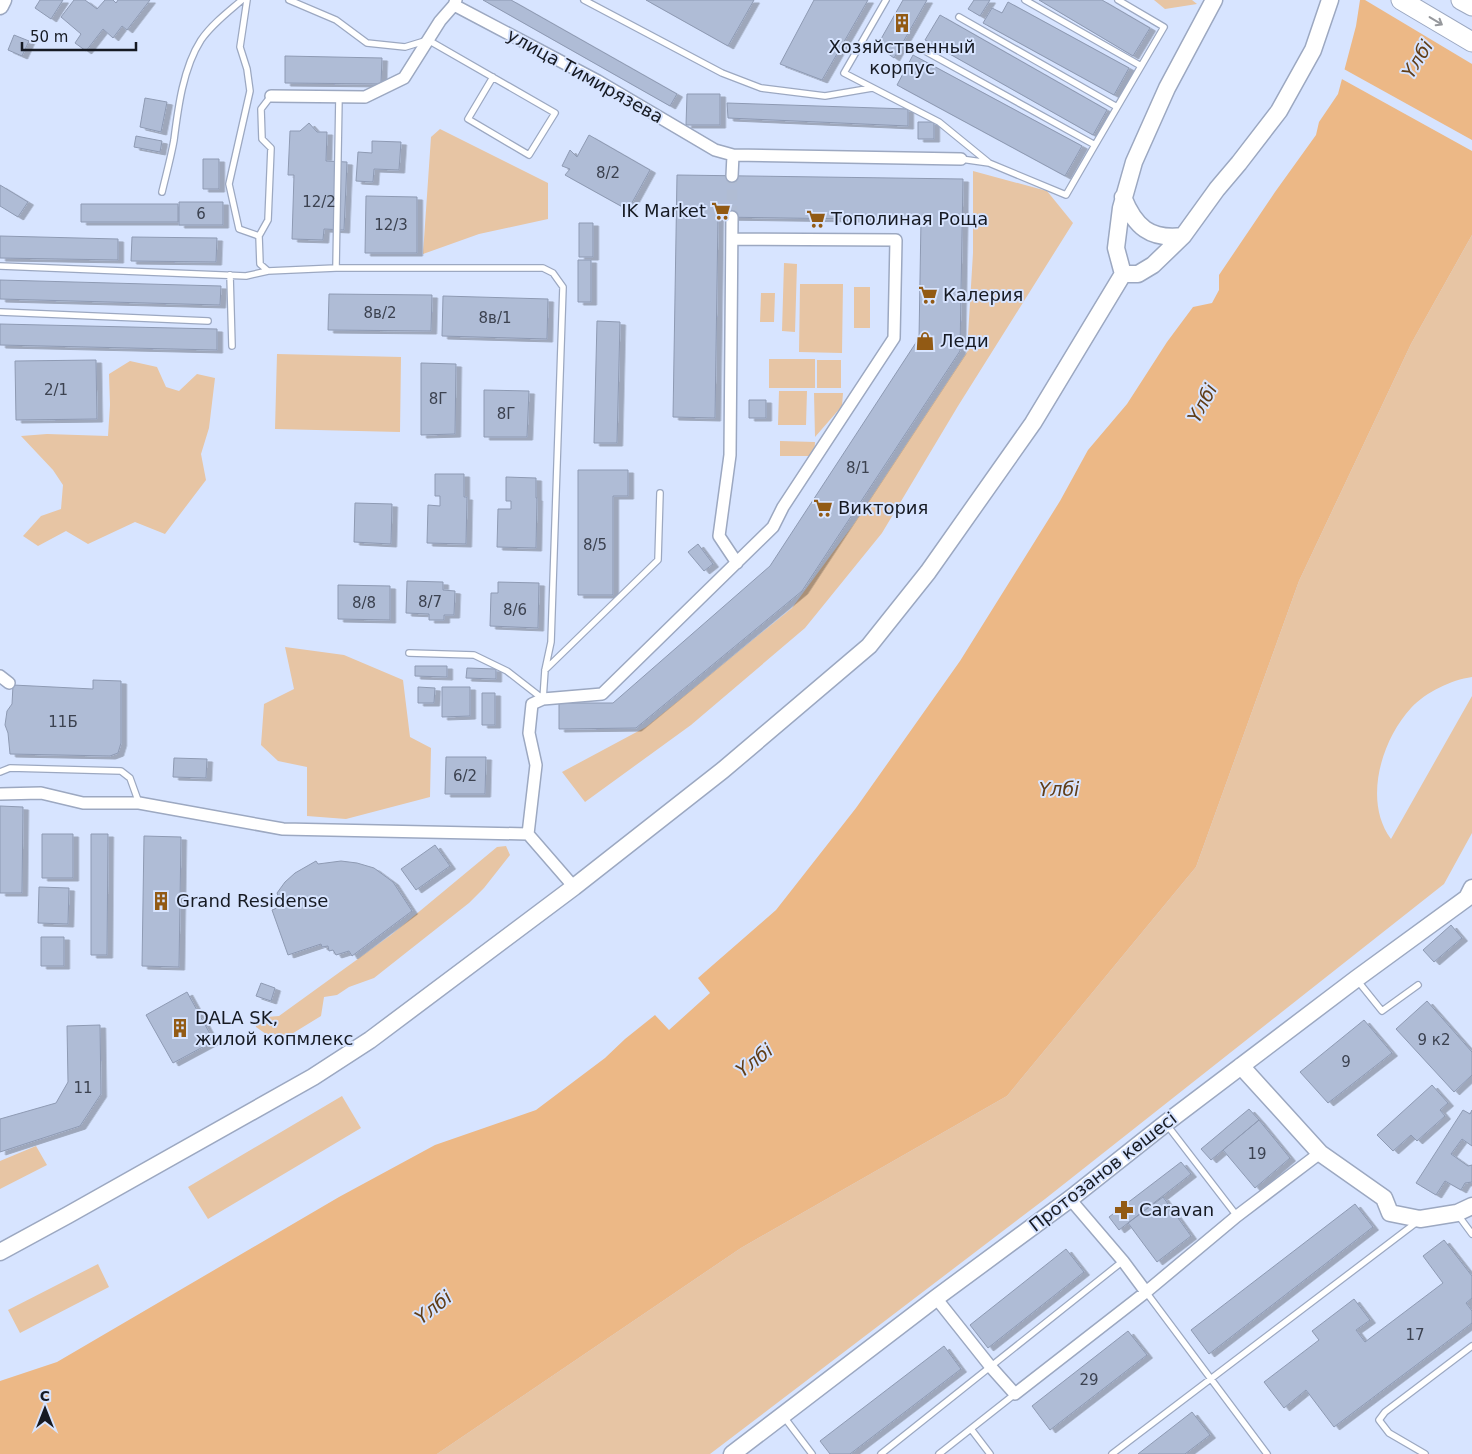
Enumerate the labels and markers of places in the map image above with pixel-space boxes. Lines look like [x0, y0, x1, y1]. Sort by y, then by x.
building icon: Хозяйственный корпус [891, 12, 913, 34]
place label: Хозяйственный корпус [829, 36, 975, 78]
place label: IK Market [621, 200, 706, 221]
supermarket icon: IK Market [710, 200, 732, 222]
supermarket icon: Тополиная Роща [805, 208, 827, 230]
place label: Тополиная Роща [830, 208, 988, 229]
supermarket icon: Калерия [917, 284, 939, 306]
place label: Калерия [943, 284, 1023, 305]
shop icon: Леди [914, 330, 936, 352]
place label: Леди [940, 330, 989, 351]
supermarket icon: Виктория [812, 497, 834, 519]
place label: Виктория [838, 497, 928, 518]
building icon: Grand Residense [150, 890, 172, 912]
place label: Grand Residense [176, 890, 328, 911]
place label: DALA SK, жилой копмлекс [195, 1007, 353, 1049]
building icon: DALA SK, жилой копмлекс [169, 1017, 191, 1039]
pharmacy icon: Caravan [1113, 1199, 1135, 1221]
place label: Caravan [1139, 1199, 1214, 1220]

